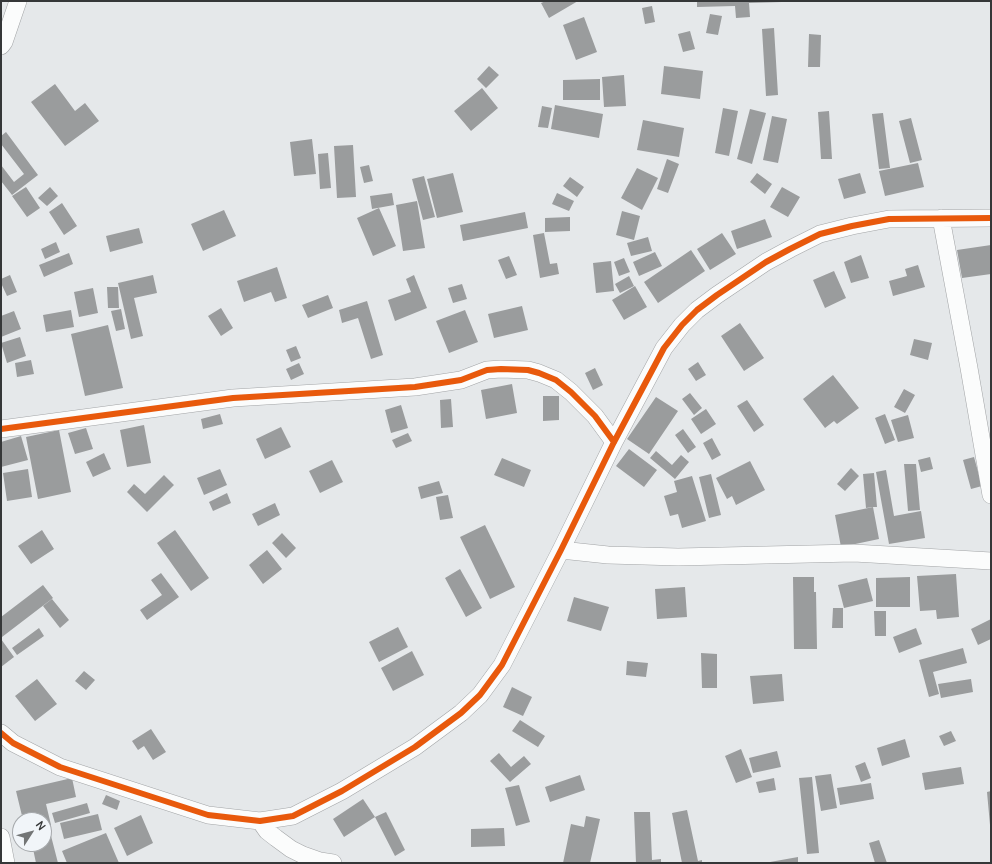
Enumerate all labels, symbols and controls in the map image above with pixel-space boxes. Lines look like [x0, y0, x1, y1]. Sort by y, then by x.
north arrow [12, 812, 52, 852]
text: N [33, 818, 50, 833]

